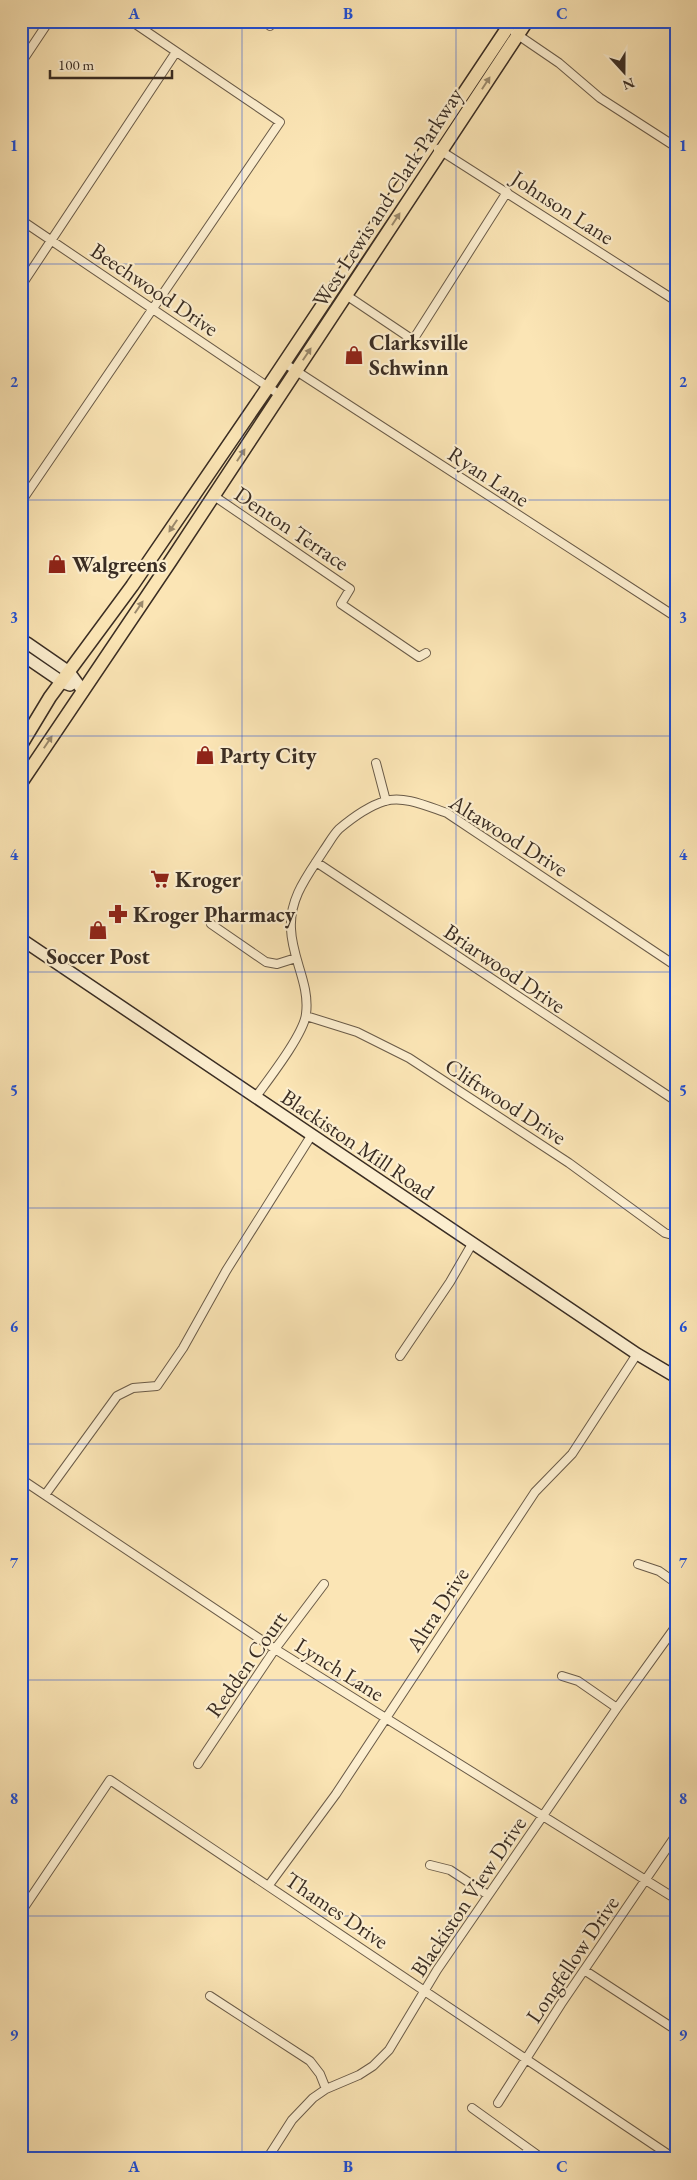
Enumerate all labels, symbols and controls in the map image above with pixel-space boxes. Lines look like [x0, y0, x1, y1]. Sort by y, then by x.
text: A [127, 3, 140, 24]
text: B [343, 3, 353, 24]
text: C [556, 3, 568, 24]
scale bar [50, 48, 172, 80]
north arrow [600, 48, 650, 98]
text: 100 m [58, 55, 95, 74]
text: N [620, 74, 637, 95]
one-way arrow [481, 76, 490, 89]
street label: West Lewis and Clark Parkway [305, 82, 470, 313]
text: 1 [10, 135, 18, 156]
text: 1 [679, 135, 687, 156]
street label: Johnson Lane [504, 162, 620, 252]
one-way arrow [392, 212, 401, 225]
street label: Beechwood Drive [85, 236, 225, 343]
place label: Clarksville Schwinn [369, 328, 468, 382]
shop icon: Clarksville Schwinn [343, 344, 365, 366]
one-way arrow [302, 348, 312, 361]
text: 2 [10, 371, 19, 392]
text: 2 [679, 371, 688, 392]
street label: Ryan Lane [442, 439, 535, 514]
one-way arrow [236, 448, 246, 462]
street label: Denton Terrace [229, 479, 355, 578]
one-way arrow [168, 520, 178, 533]
place label: Walgreens [72, 550, 167, 579]
shop icon: Walgreens [46, 553, 68, 575]
one-way arrow [134, 600, 144, 614]
text: 3 [10, 607, 18, 628]
text: 3 [679, 607, 687, 628]
one-way arrow [43, 735, 53, 749]
place label: Party City [220, 741, 317, 770]
shop icon: Party City [194, 744, 216, 766]
street label: Altawood Drive [443, 787, 574, 884]
text: 4 [10, 844, 19, 865]
text: 4 [679, 844, 688, 865]
place label: Kroger [175, 865, 242, 894]
supermarket icon: Kroger [149, 868, 171, 890]
place label: Kroger Pharmacy [133, 900, 296, 929]
pharmacy icon: Kroger Pharmacy [107, 903, 129, 925]
street label: Briarwood Drive [438, 917, 571, 1020]
shop icon: Soccer Post [87, 919, 109, 941]
place label: Soccer Post [46, 942, 151, 971]
street label: Cliftwood Drive [440, 1051, 572, 1152]
text: 5 [10, 1080, 18, 1101]
text: 5 [679, 1080, 687, 1101]
street label: Blackiston Mill Road [276, 1082, 441, 1207]
text: 6 [10, 1316, 19, 1337]
text: 6 [679, 1316, 688, 1337]
text: 7 [10, 1552, 19, 1573]
text: 7 [679, 1552, 688, 1573]
street label: Altra Drive [399, 1561, 476, 1658]
street label: Redden Court [199, 1605, 294, 1723]
street label: Lynch Lane [290, 1631, 390, 1708]
text: 8 [10, 1788, 18, 1809]
text: 8 [679, 1788, 687, 1809]
street label: Blackiston View Drive [404, 1810, 533, 1982]
street label: Thames Drive [279, 1865, 395, 1956]
street label: Longfellow Drive [519, 1890, 626, 2029]
text: 9 [10, 2024, 19, 2045]
text: 9 [679, 2024, 688, 2045]
text: A [127, 2156, 140, 2177]
text: B [343, 2156, 353, 2177]
text: C [556, 2156, 568, 2177]

